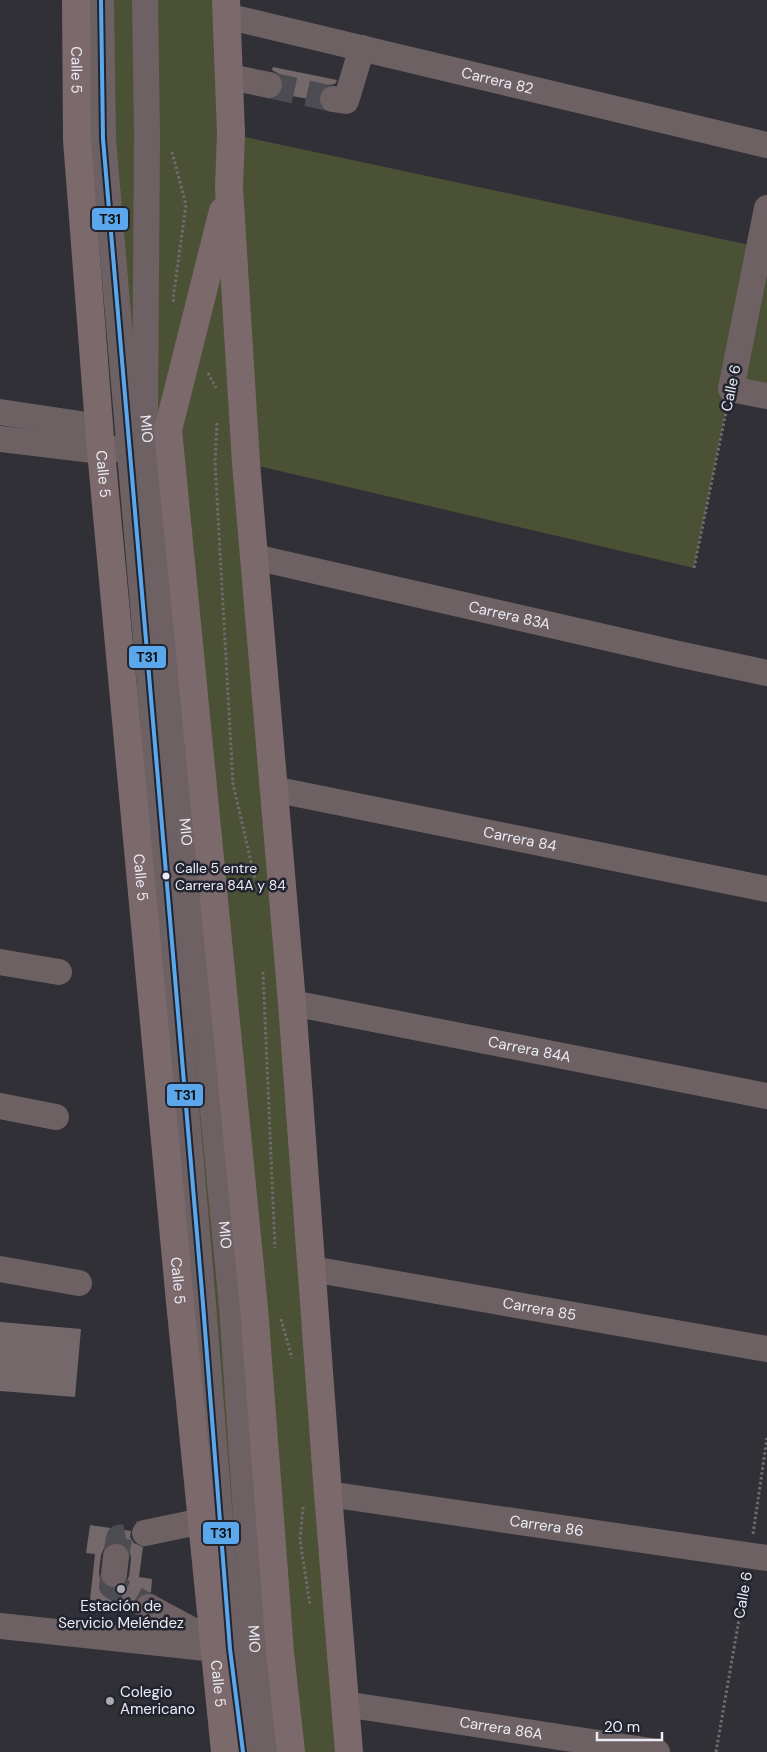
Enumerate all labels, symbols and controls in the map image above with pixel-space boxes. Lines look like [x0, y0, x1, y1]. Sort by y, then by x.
street label: Calle 5 [66, 46, 87, 94]
street label: Carrera 82 [459, 62, 535, 99]
line badge: T31 [91, 207, 129, 231]
text: T31 [99, 210, 121, 228]
street label: Calle 6 [716, 363, 746, 413]
street label: MIO [135, 414, 158, 444]
street label: Calle 5 [91, 449, 115, 498]
street label: Carrera 83A [467, 596, 552, 634]
line badge: T31 [128, 645, 167, 669]
text: T31 [136, 648, 158, 666]
street label: MIO [175, 817, 197, 847]
street label: Carrera 84 [482, 822, 558, 856]
street label: Calle 5 [128, 853, 153, 902]
place label: Calle 5 entre Carrera 84A y 84 [175, 859, 286, 894]
marker: Calle 5 entre Carrera 84A y 84 [161, 871, 171, 881]
street label: Carrera 84A [486, 1032, 573, 1067]
line badge: T31 [166, 1083, 204, 1107]
text: T31 [174, 1086, 196, 1104]
street label: MIO [214, 1220, 236, 1250]
street label: Calle 5 [166, 1256, 190, 1305]
street label: Carrera 85 [501, 1293, 578, 1325]
street label: Carrera 86 [508, 1511, 585, 1541]
line badge: T31 [202, 1521, 240, 1545]
text: T31 [210, 1524, 232, 1542]
street label: Calle 6 [729, 1570, 757, 1620]
marker: Estación de Servicio Meléndez [115, 1583, 127, 1595]
place label: Estación de Servicio Meléndez [58, 1596, 184, 1633]
street label: MIO [243, 1624, 265, 1654]
street label: Calle 5 [206, 1659, 230, 1708]
place label: Colegio Americano [120, 1682, 195, 1719]
marker: Colegio Americano [104, 1695, 116, 1707]
scale bar [597, 1710, 662, 1742]
street label: Carrera 86A [458, 1712, 544, 1744]
text: 20 m [604, 1717, 640, 1737]

